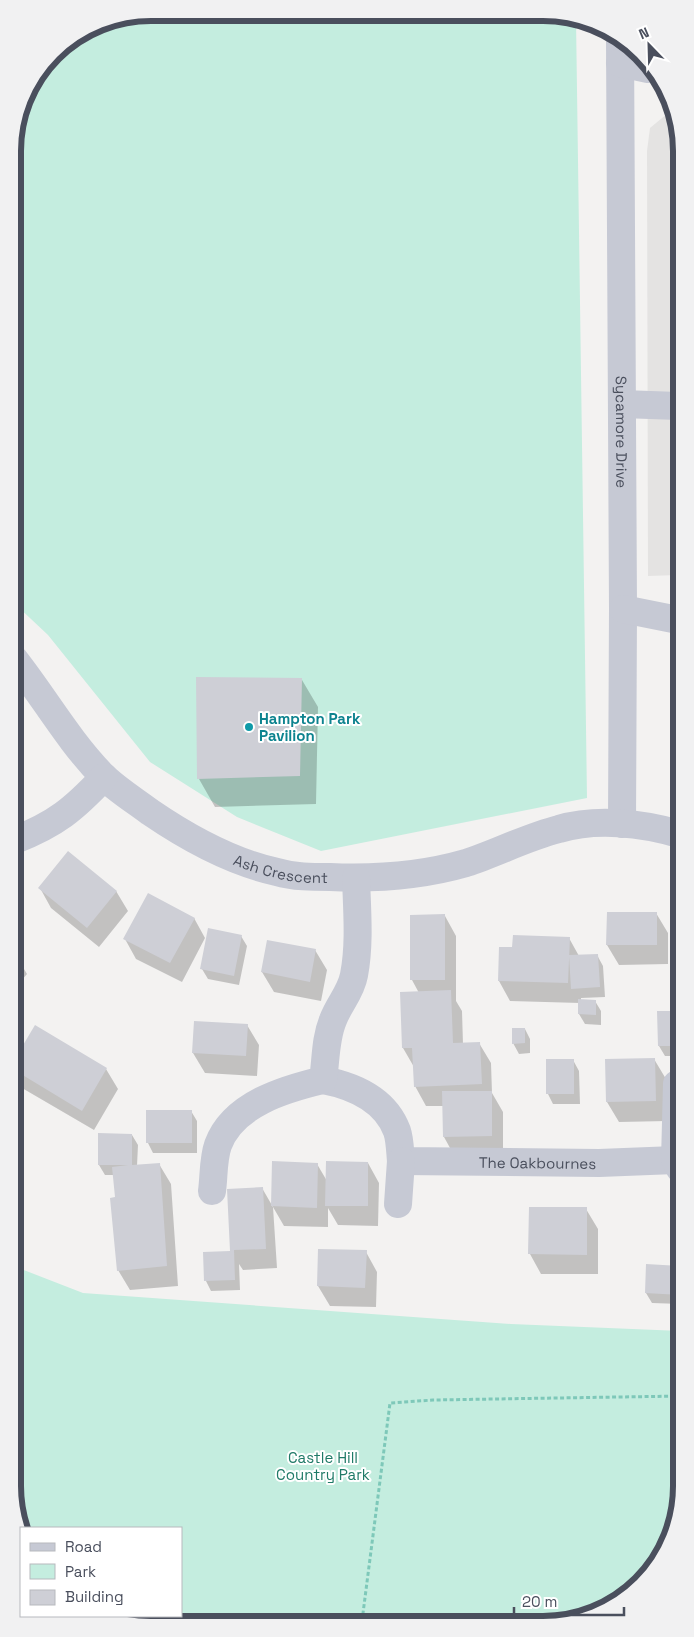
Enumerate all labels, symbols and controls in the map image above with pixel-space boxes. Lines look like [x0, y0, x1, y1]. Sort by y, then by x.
north arrow [624, 20, 674, 70]
text: N [636, 23, 652, 43]
street label: Sycamore Drive [612, 376, 632, 488]
place label: Hampton Park Pavilion [259, 709, 361, 745]
marker: Hampton Park Pavilion [243, 721, 255, 733]
street label: Ash Crescent [231, 850, 328, 887]
street label: The Oakbournes [479, 1152, 596, 1172]
park label: Castle Hill Country Park [276, 1448, 370, 1484]
legend [20, 1527, 182, 1617]
text: Road [65, 1537, 102, 1556]
text: Park [65, 1562, 96, 1581]
scale bar [514, 1584, 624, 1616]
text: Building [65, 1587, 124, 1606]
text: 20 m [522, 1592, 557, 1611]

